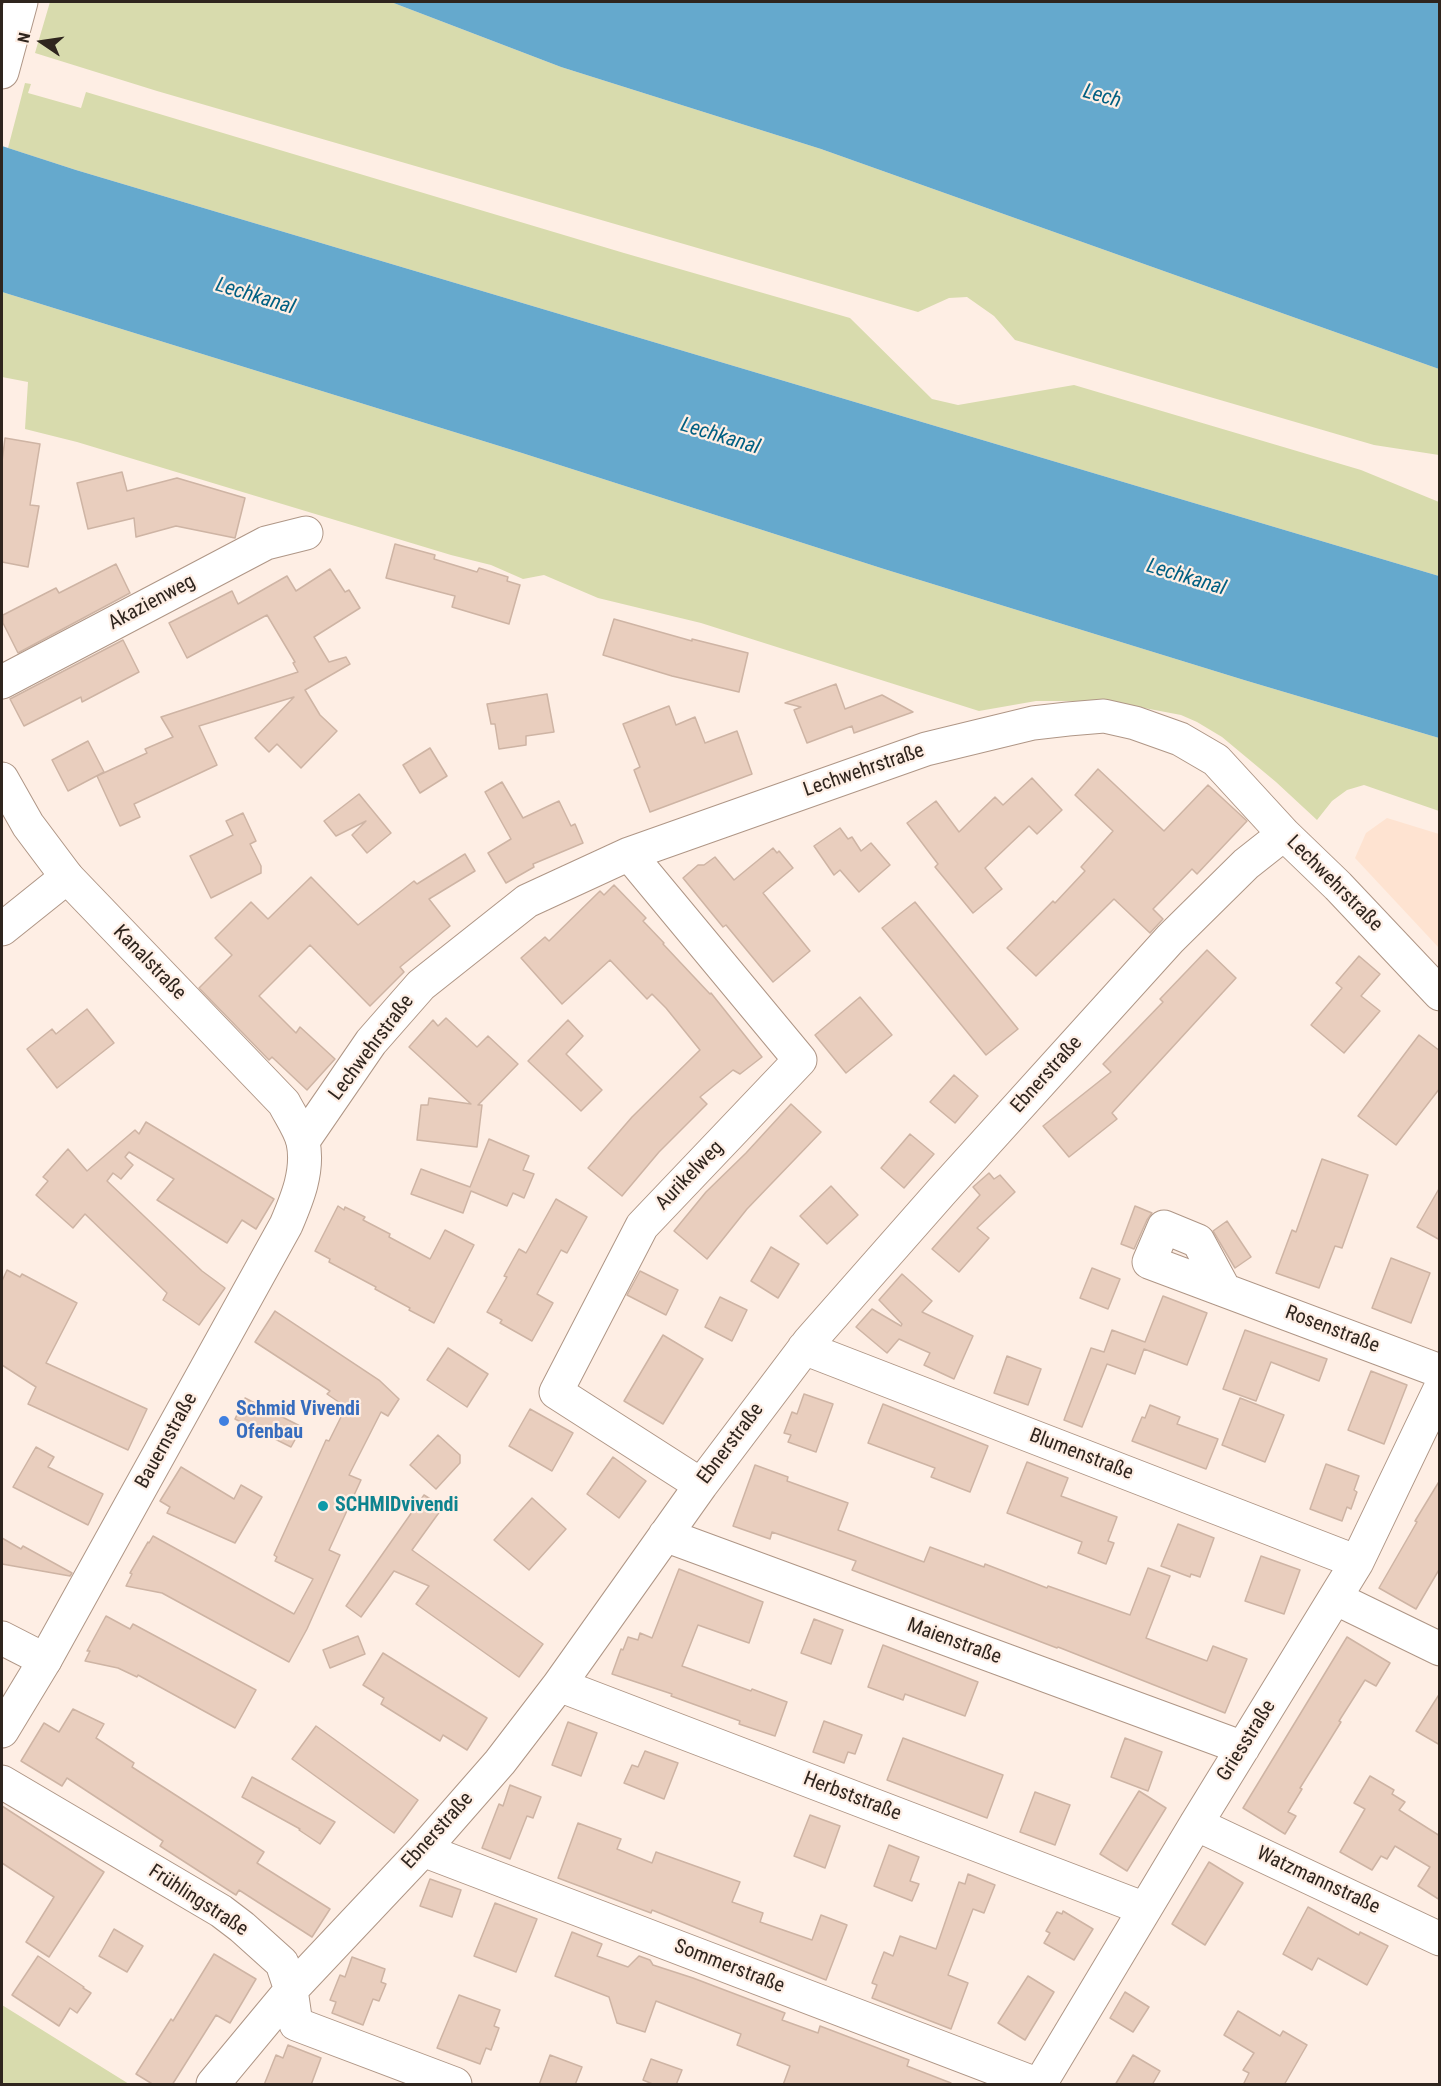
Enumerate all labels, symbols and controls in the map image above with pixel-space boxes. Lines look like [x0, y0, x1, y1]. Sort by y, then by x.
north arrow [12, 12, 72, 72]
text: N [14, 31, 34, 45]
water label: Lech [1080, 80, 1124, 114]
water label: Lechkanal [212, 273, 298, 321]
water label: Lechkanal [677, 413, 763, 461]
water label: Lechkanal [1143, 554, 1229, 602]
street label: Akazienweg [105, 570, 199, 636]
street label: Lechwehrstraße [801, 739, 927, 803]
street label: Lechwehrstraße [1281, 831, 1387, 937]
street label: Kanalstraße [108, 921, 190, 1005]
street label: Lechwehrstraße [324, 990, 420, 1106]
street label: Ebnerstraße [1006, 1032, 1088, 1118]
street label: Aurikelweg [651, 1136, 729, 1216]
street label: Rosenstraße [1281, 1301, 1383, 1359]
street label: Bauernstraße [131, 1389, 203, 1493]
place label: Schmid Vivendi Ofenbau [236, 1398, 360, 1445]
street label: Ebnerstraße [693, 1399, 769, 1489]
marker: Schmid Vivendi Ofenbau [217, 1414, 231, 1428]
street label: Blumenstraße [1026, 1424, 1136, 1486]
place label: SCHMIDvivendi [335, 1494, 459, 1518]
marker: SCHMIDvivendi [316, 1499, 330, 1513]
street label: Maienstraße [904, 1614, 1004, 1670]
street label: Griesstraße [1213, 1696, 1281, 1786]
street label: Herbststraße [800, 1767, 904, 1827]
street label: Ebnerstraße [397, 1788, 479, 1874]
street label: Watzmannstraße [1253, 1842, 1383, 1920]
street label: Frühlingstraße [144, 1860, 252, 1942]
street label: Sommerstraße [670, 1935, 788, 1999]

